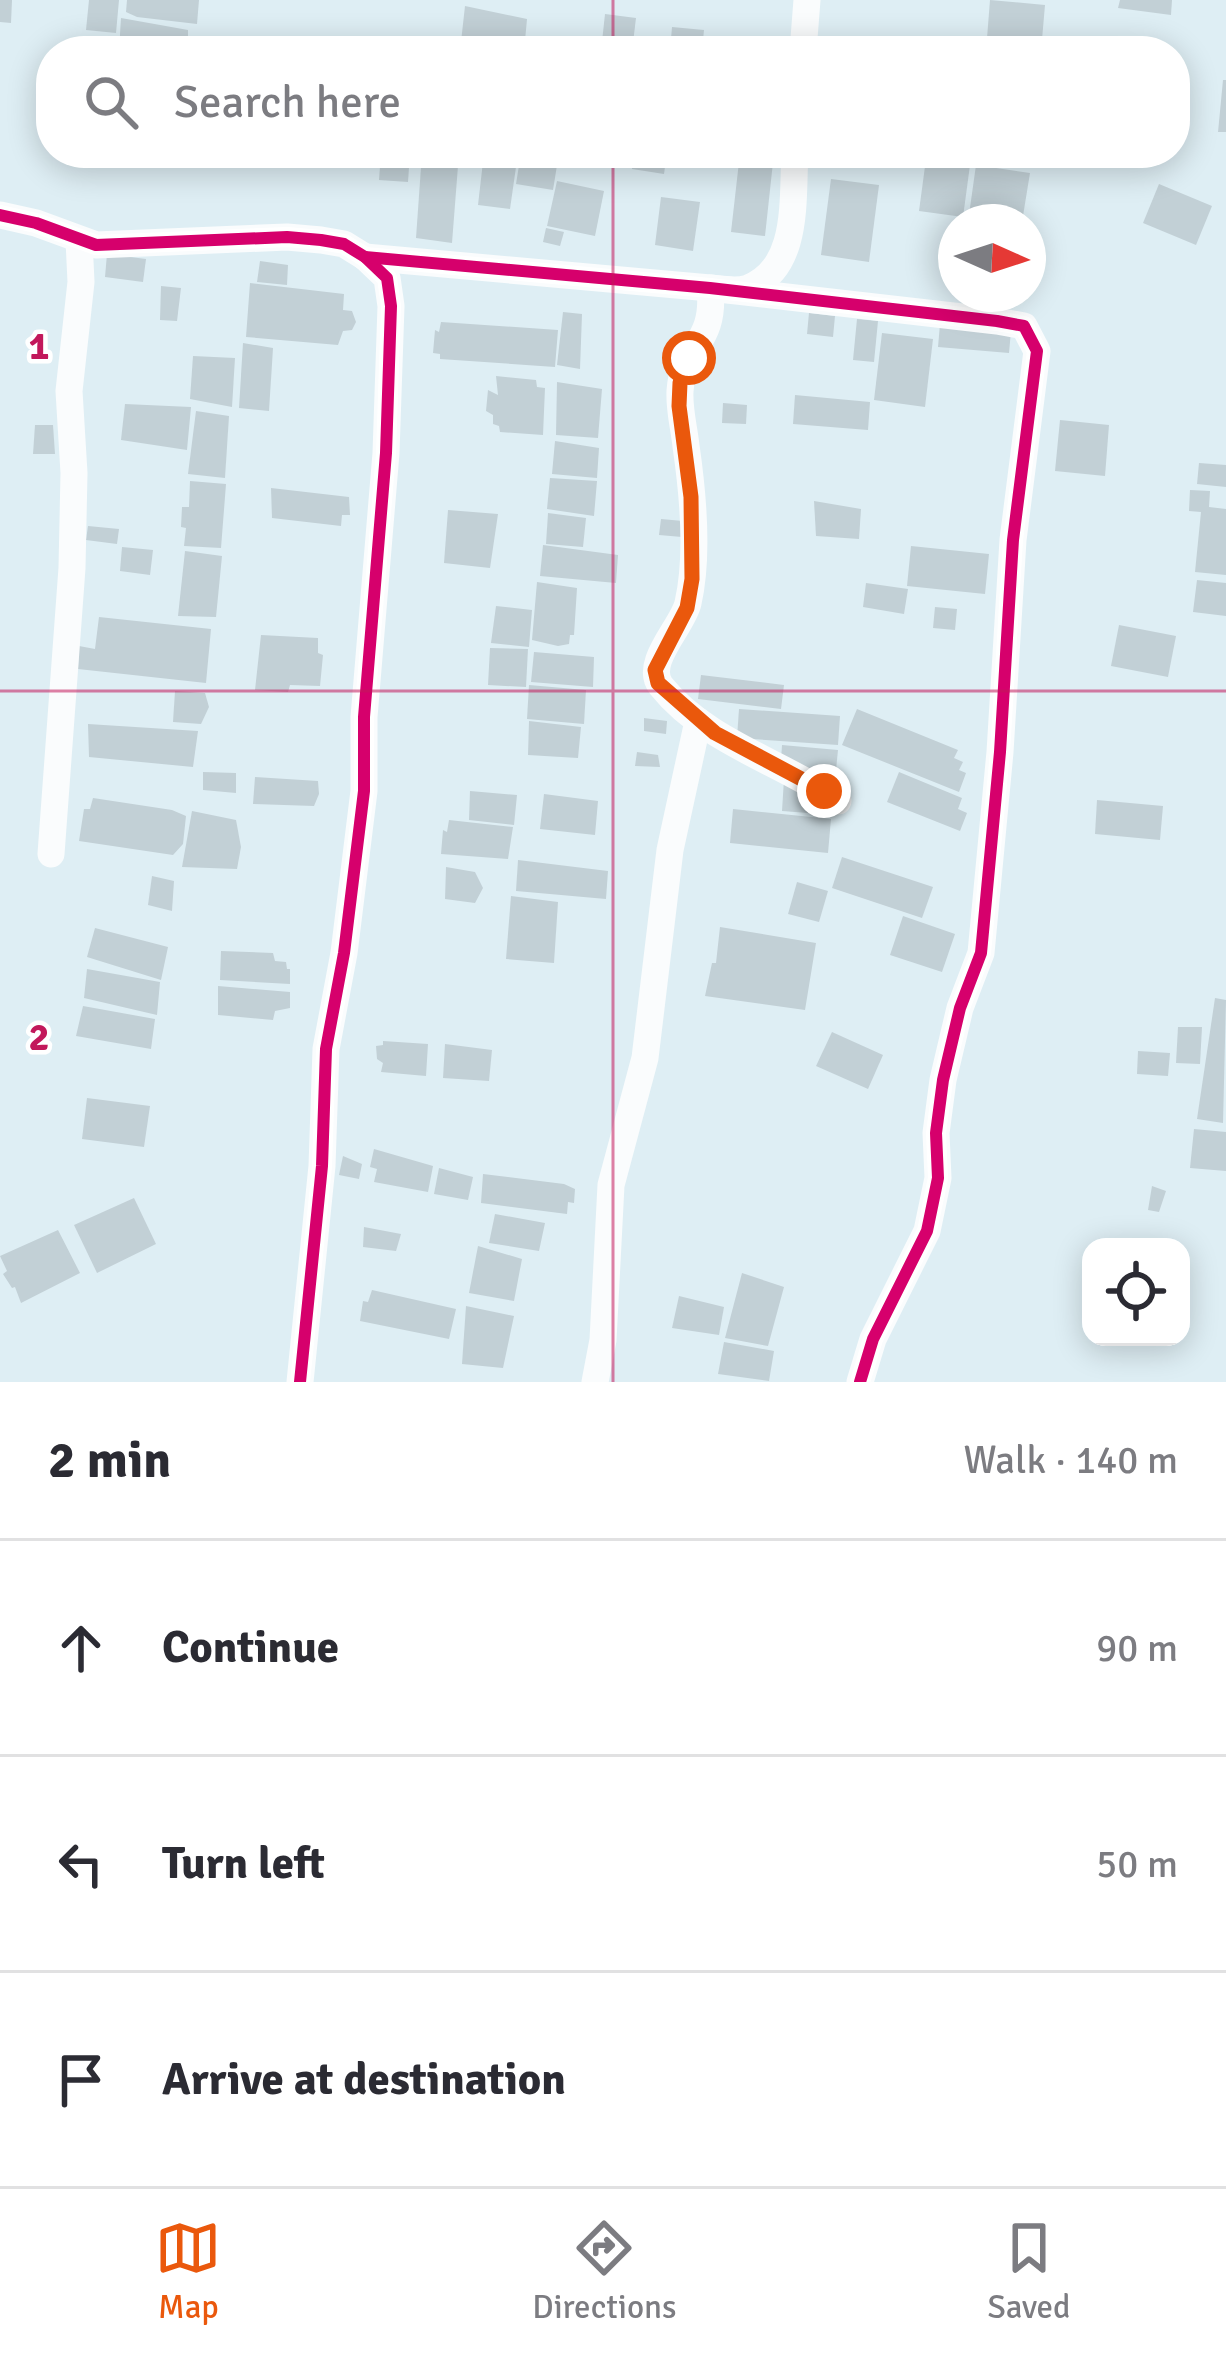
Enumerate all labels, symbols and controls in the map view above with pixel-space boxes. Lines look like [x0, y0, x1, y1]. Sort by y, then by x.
search box [36, 36, 1190, 168]
icon: search [78, 69, 144, 135]
text: Search here [174, 75, 401, 130]
north arrow [938, 204, 1046, 312]
text: 1 [28, 322, 50, 370]
route start [662, 331, 716, 385]
route end [797, 764, 851, 818]
text: 2 [28, 1013, 50, 1061]
map controls [1082, 1238, 1190, 1346]
button: locate [1082, 1238, 1190, 1346]
text: 2 min [48, 1429, 171, 1492]
text: Walk · 140 m [964, 1436, 1178, 1484]
icon: ahead [48, 1615, 114, 1681]
text: Continue [162, 1620, 339, 1675]
text: 90 m [1096, 1624, 1178, 1672]
icon: left [48, 1831, 114, 1897]
text: Turn left [162, 1836, 325, 1891]
text: 50 m [1096, 1840, 1178, 1888]
icon: arrive [48, 2047, 114, 2113]
text: Arrive at destination [162, 2052, 566, 2107]
tab: Map [155, 2215, 221, 2328]
tab: Directions [532, 2215, 677, 2328]
tab: Saved [987, 2215, 1071, 2328]

